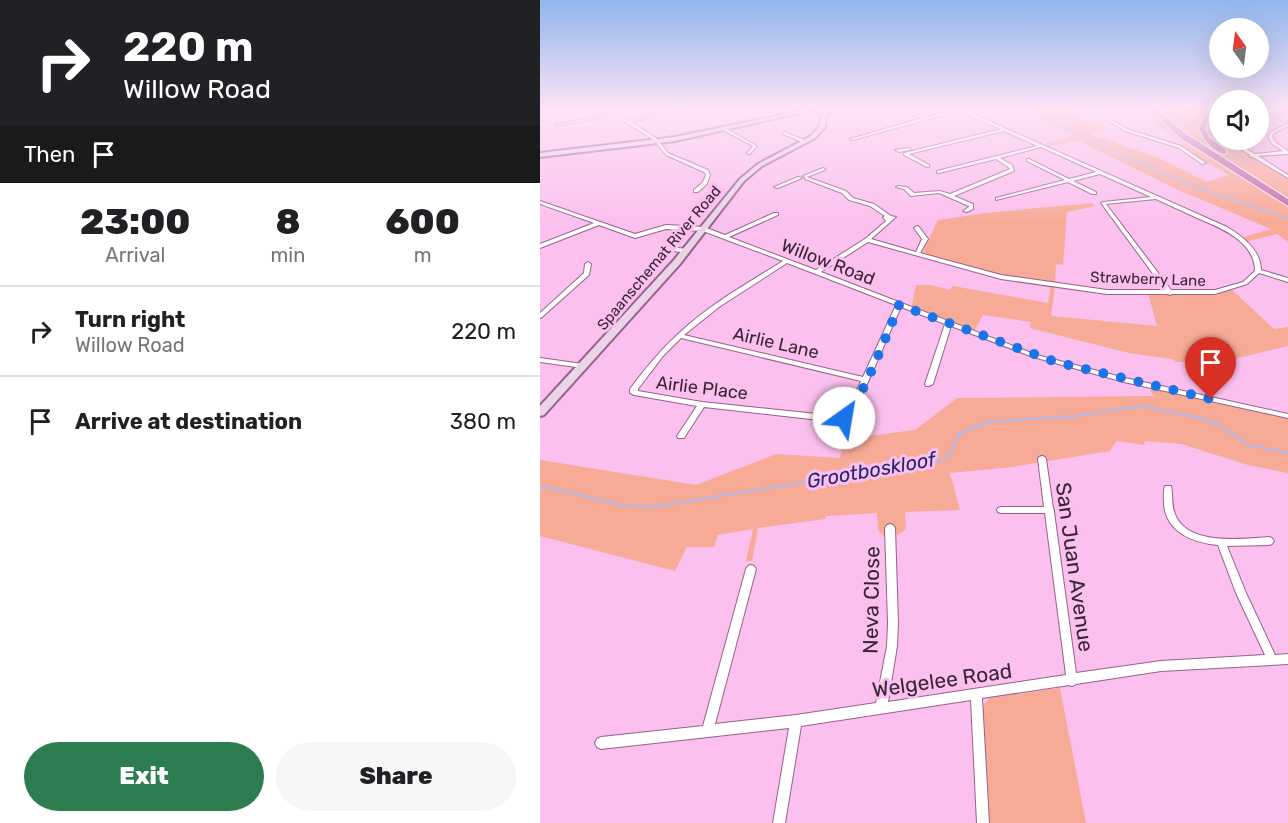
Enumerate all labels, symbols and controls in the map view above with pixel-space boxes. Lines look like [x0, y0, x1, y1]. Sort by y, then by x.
north arrow [1209, 18, 1269, 78]
map controls [1209, 18, 1269, 150]
text: 220 m [123, 22, 254, 72]
icon: right [24, 24, 102, 102]
text: Willow Road [123, 73, 271, 105]
button: sound [1209, 90, 1269, 150]
icon: arrive [87, 138, 120, 171]
text: Then [24, 141, 75, 168]
street label: Spaanschemat River Road [593, 182, 725, 334]
text: 23:00 [80, 200, 190, 243]
text: 8 [275, 200, 300, 243]
text: 600 [385, 200, 460, 243]
street label: Willow Road [778, 234, 878, 290]
text: Arrival [105, 243, 165, 267]
text: min [271, 243, 305, 267]
text: m [414, 243, 432, 267]
street label: Strawberry Lane [1090, 268, 1206, 290]
text: Turn right [75, 306, 185, 333]
icon: right [24, 315, 57, 348]
text: 220 m [451, 318, 516, 345]
street label: Airlie Lane [731, 322, 821, 364]
text: Willow Road [75, 333, 185, 357]
pin [1185, 337, 1236, 399]
icon: arrive [1194, 346, 1227, 379]
street label: Airlie Place [655, 371, 749, 405]
position arrow [812, 386, 876, 450]
icon: arrive [24, 405, 57, 438]
text: Arrive at destination [75, 408, 302, 435]
text: 380 m [450, 408, 516, 435]
water label: Grootboskloof [805, 446, 940, 493]
street label: San Juan Avenue [1051, 481, 1099, 653]
street label: Neva Close [858, 546, 884, 654]
street label: Welgelee Road [870, 658, 1014, 702]
button: Exit [24, 742, 264, 811]
button: Share [276, 742, 516, 811]

